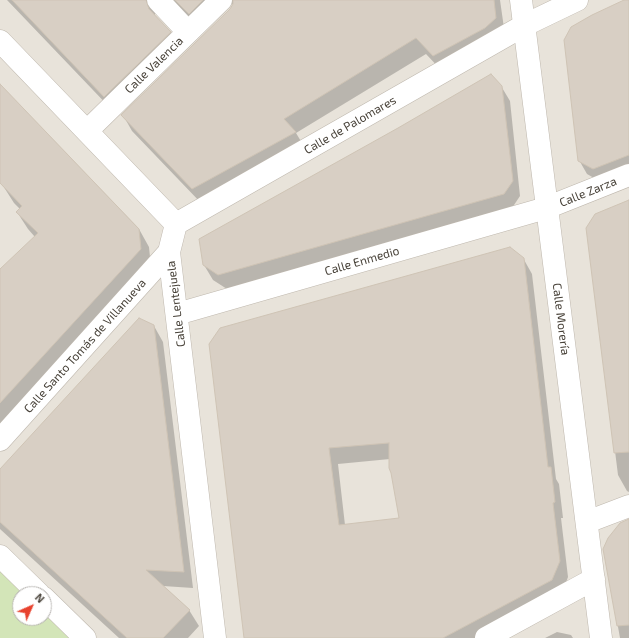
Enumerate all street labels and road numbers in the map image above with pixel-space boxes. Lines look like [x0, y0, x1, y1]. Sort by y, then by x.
street label: Calle Valencia [122, 34, 186, 96]
street label: Calle de Palomares [301, 93, 399, 157]
street label: Calle Zarza [557, 174, 619, 210]
street label: Calle Enmedio [323, 243, 401, 279]
street label: Calle Lentejuela [164, 260, 188, 348]
street label: Calle Santo Tomás de Villanueva [21, 276, 149, 416]
street label: Calle Morería [549, 282, 573, 356]

